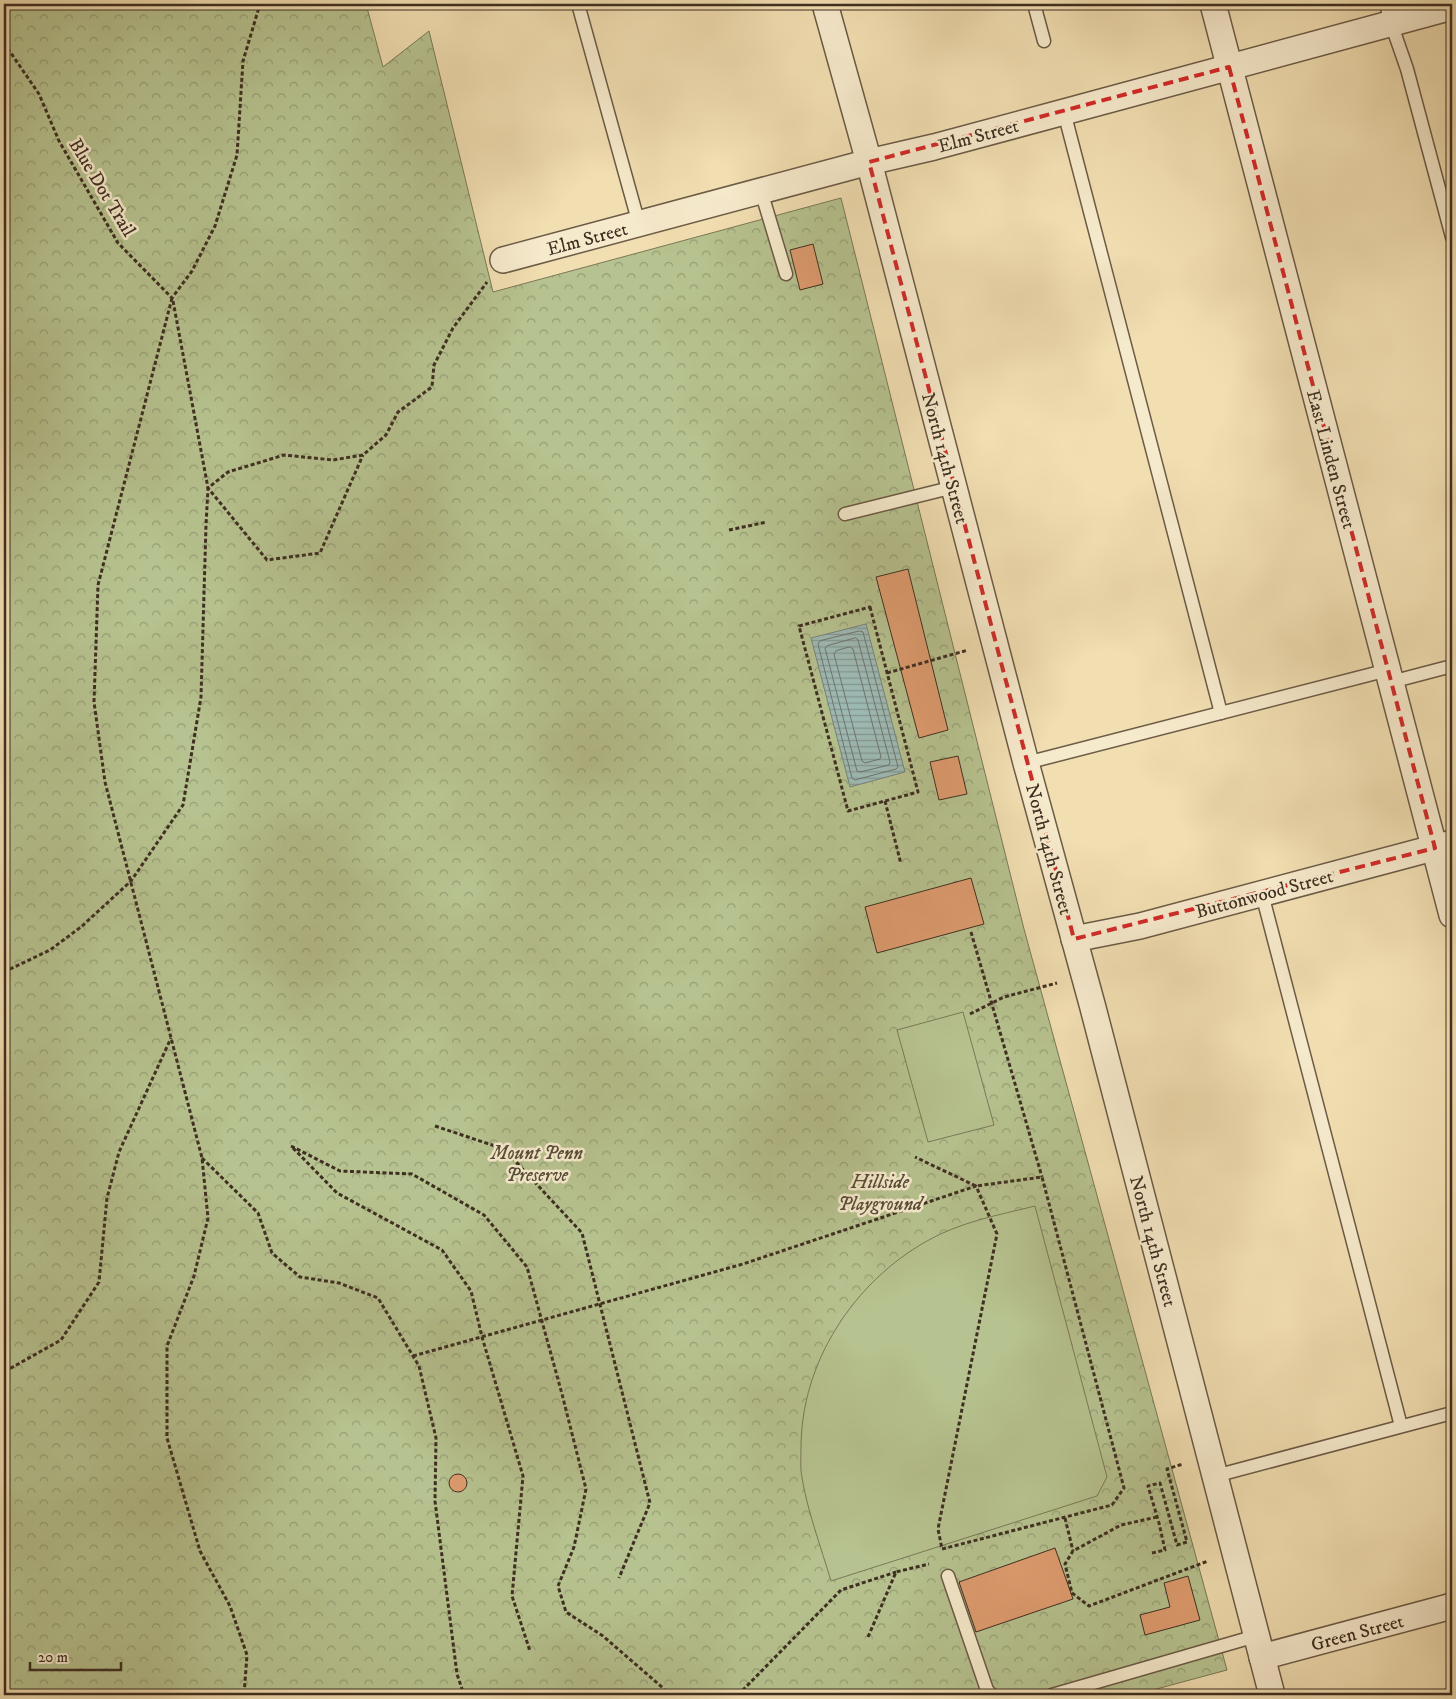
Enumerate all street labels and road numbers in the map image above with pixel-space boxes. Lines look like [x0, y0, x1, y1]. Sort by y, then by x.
street label: Elm Street [936, 115, 1021, 158]
street label: Blue Dot Trail [63, 135, 140, 241]
street label: Elm Street [545, 218, 630, 261]
street label: East Linden Street [1301, 387, 1360, 531]
street label: North 14th Street [916, 390, 973, 526]
street label: North 14th Street [1020, 781, 1077, 917]
street label: Buttonwood Street [1193, 865, 1336, 924]
street label: North 14th Street [1124, 1173, 1181, 1309]
street label: Green Street [1309, 1610, 1406, 1657]

